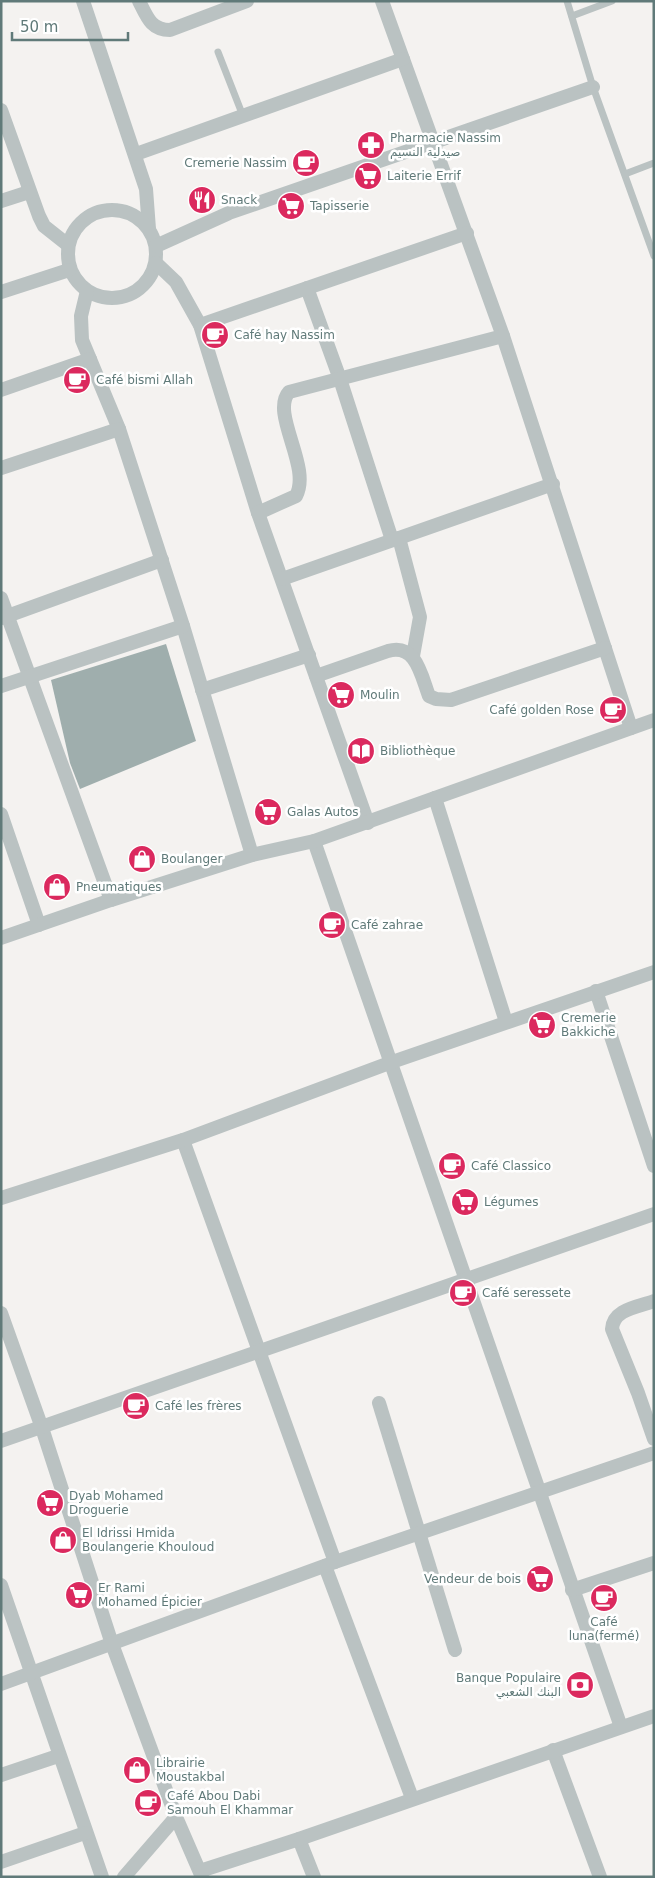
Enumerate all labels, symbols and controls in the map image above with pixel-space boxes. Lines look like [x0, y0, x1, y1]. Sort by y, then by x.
scale bar [12, 10, 129, 42]
text: 50 m [20, 18, 58, 36]
pharmacy icon: Pharmacie Nassim صيدلية النسيم [356, 130, 386, 160]
place label: Pharmacie Nassim صيدلية النسيم [390, 131, 501, 159]
cafe icon: Cremerie Nassim [291, 148, 321, 178]
place label: Cremerie Nassim [184, 156, 287, 170]
supermarket icon: Laiterie Errif [353, 161, 383, 191]
place label: Laiterie Errif [387, 169, 461, 183]
restaurant icon: Snack [187, 185, 217, 215]
supermarket icon: Tapisserie [276, 191, 306, 221]
place label: Snack [221, 193, 257, 207]
place label: Tapisserie [309, 199, 369, 213]
cafe icon: Café hay Nassim [200, 320, 230, 350]
place label: Café hay Nassim [234, 328, 335, 342]
cafe icon: Café bismi Allah [62, 365, 92, 395]
place label: Café bismi Allah [96, 373, 193, 387]
supermarket icon: Moulin [326, 680, 356, 710]
place label: Moulin [360, 688, 400, 702]
cafe icon: Café golden Rose [598, 695, 628, 725]
place label: Café golden Rose [489, 703, 594, 717]
library icon: Bibliothèque [346, 736, 376, 766]
place label: Bibliothèque [380, 744, 456, 758]
supermarket icon: Galas Autos [253, 797, 283, 827]
place label: Galas Autos [287, 805, 359, 819]
shop icon: Boulanger [127, 844, 157, 874]
place label: Boulanger [161, 852, 222, 866]
shop icon: Pneumatiques [42, 872, 72, 902]
place label: Pneumatiques [76, 880, 162, 894]
cafe icon: Café zahrae [317, 910, 347, 940]
place label: Café zahrae [351, 918, 423, 932]
supermarket icon: Cremerie Bakkiche [527, 1010, 557, 1040]
place label: Cremerie Bakkiche [561, 1011, 616, 1039]
cafe icon: Café Classico [437, 1151, 467, 1181]
place label: Café Classico [471, 1159, 551, 1173]
supermarket icon: Légumes [450, 1187, 480, 1217]
place label: Légumes [484, 1195, 538, 1209]
cafe icon: Café seressete [448, 1278, 478, 1308]
place label: Café seressete [482, 1286, 571, 1300]
cafe icon: Café les frères [121, 1391, 151, 1421]
place label: Café les frères [155, 1399, 242, 1413]
supermarket icon: Dyab Mohamed Droguerie [35, 1488, 65, 1518]
place label: Dyab Mohamed Droguerie [69, 1489, 163, 1517]
shop icon: El Idrissi Hmida Boulangerie Khouloud [48, 1525, 78, 1555]
place label: El Idrissi Hmida Boulangerie Khouloud [82, 1526, 214, 1554]
supermarket icon: Vendeur de bois [525, 1564, 555, 1594]
place label: Vendeur de bois [424, 1572, 521, 1586]
supermarket icon: Er Rami Mohamed Épicier [64, 1580, 94, 1610]
place label: Er Rami Mohamed Épicier [98, 1581, 202, 1609]
cafe icon: Café luna(fermé) [589, 1583, 619, 1613]
place label: Café luna(fermé) [569, 1615, 639, 1643]
bank icon: Banque Populaire البنك الشعبي [565, 1670, 595, 1700]
place label: Banque Populaire البنك الشعبي [456, 1671, 561, 1699]
shop icon: Librairie Moustakbal [122, 1755, 152, 1785]
place label: Librairie Moustakbal [156, 1756, 225, 1784]
cafe icon: Café Abou Dabi Samouh El Khammar [133, 1788, 163, 1818]
place label: Café Abou Dabi Samouh El Khammar [167, 1789, 293, 1817]

